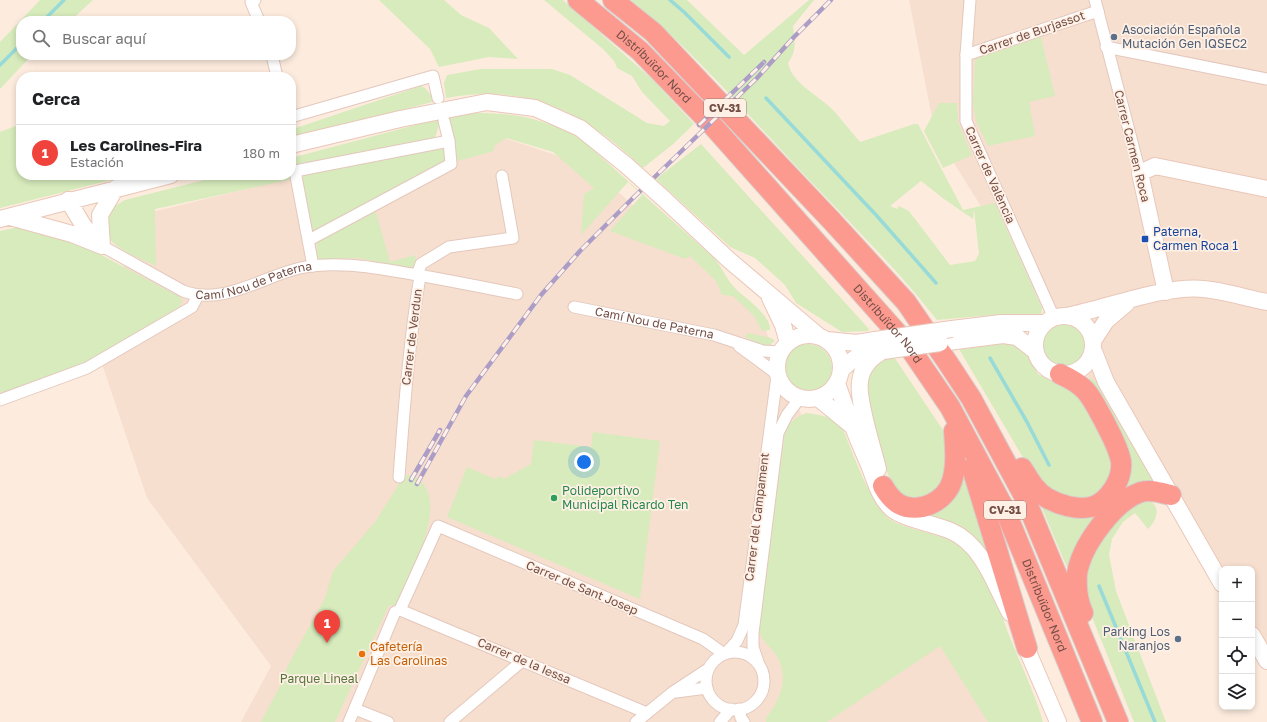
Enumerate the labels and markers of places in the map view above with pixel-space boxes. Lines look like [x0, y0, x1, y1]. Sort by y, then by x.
place label: Asociación Española Mutación Gen IQSEC2 [1122, 22, 1247, 51]
marker: Asociación Española Mutación Gen IQSEC2 [1109, 32, 1119, 42]
place label: Paterna, Carmen Roca 1 [1153, 224, 1238, 253]
marker: Paterna, Carmen Roca 1 [1140, 234, 1150, 244]
place label: Polideportivo Municipal Ricardo Ten [562, 483, 688, 512]
marker: Polideportivo Municipal Ricardo Ten [549, 493, 559, 503]
pin: 1 [314, 610, 340, 643]
place label: Parking Los Naranjos [1103, 624, 1170, 653]
marker: Parking Los Naranjos [1173, 634, 1183, 644]
place label: Cafetería Las Carolinas [370, 639, 447, 668]
marker: Cafetería Las Carolinas [357, 649, 367, 659]

